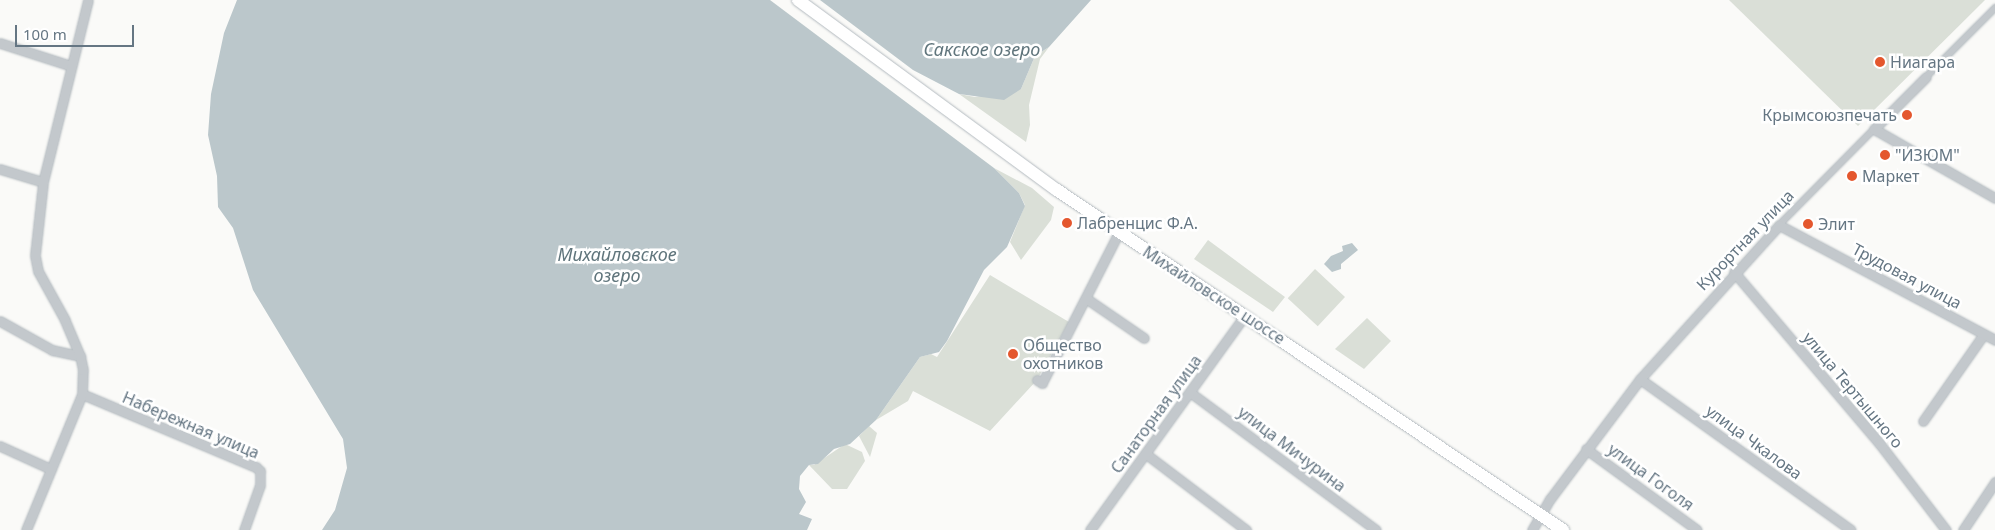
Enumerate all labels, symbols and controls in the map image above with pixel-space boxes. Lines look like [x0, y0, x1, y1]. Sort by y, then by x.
scale bar [18, 15, 136, 47]
text: 100 m [23, 24, 67, 44]
water label: Сакское озеро [924, 38, 1040, 60]
place label: Ниагара [1890, 52, 1955, 72]
marker: Ниагара [1874, 56, 1886, 68]
place label: Крымсоюзпечать [1762, 105, 1897, 125]
marker: Крымсоюзпечать [1901, 109, 1913, 121]
place label: "ИЗЮМ" [1895, 145, 1960, 165]
marker: "ИЗЮМ" [1879, 149, 1891, 161]
place label: Маркет [1862, 166, 1919, 186]
marker: Маркет [1846, 170, 1858, 182]
street label: Курортная улица [1692, 186, 1798, 294]
place label: Лабренцис Ф.А. [1077, 213, 1198, 233]
place label: Элит [1818, 214, 1855, 234]
marker: Лабренцис Ф.А. [1061, 217, 1073, 229]
marker: Элит [1802, 218, 1814, 230]
street label: Трудовая улица [1849, 239, 1965, 313]
street label: Михайловское шоссе [1139, 242, 1289, 348]
water label: Михайловское озеро [557, 244, 677, 286]
street label: улица Тертышного [1799, 328, 1907, 452]
place label: Общество охотников [1023, 335, 1103, 373]
marker: Общество охотников [1007, 348, 1019, 360]
street label: Санаторная улица [1107, 351, 1205, 477]
street label: Набережная улица [120, 387, 262, 463]
street label: улица Чкалова [1702, 401, 1806, 483]
street label: улица Мичурина [1234, 402, 1350, 496]
street label: улица Гоголя [1604, 439, 1698, 515]

